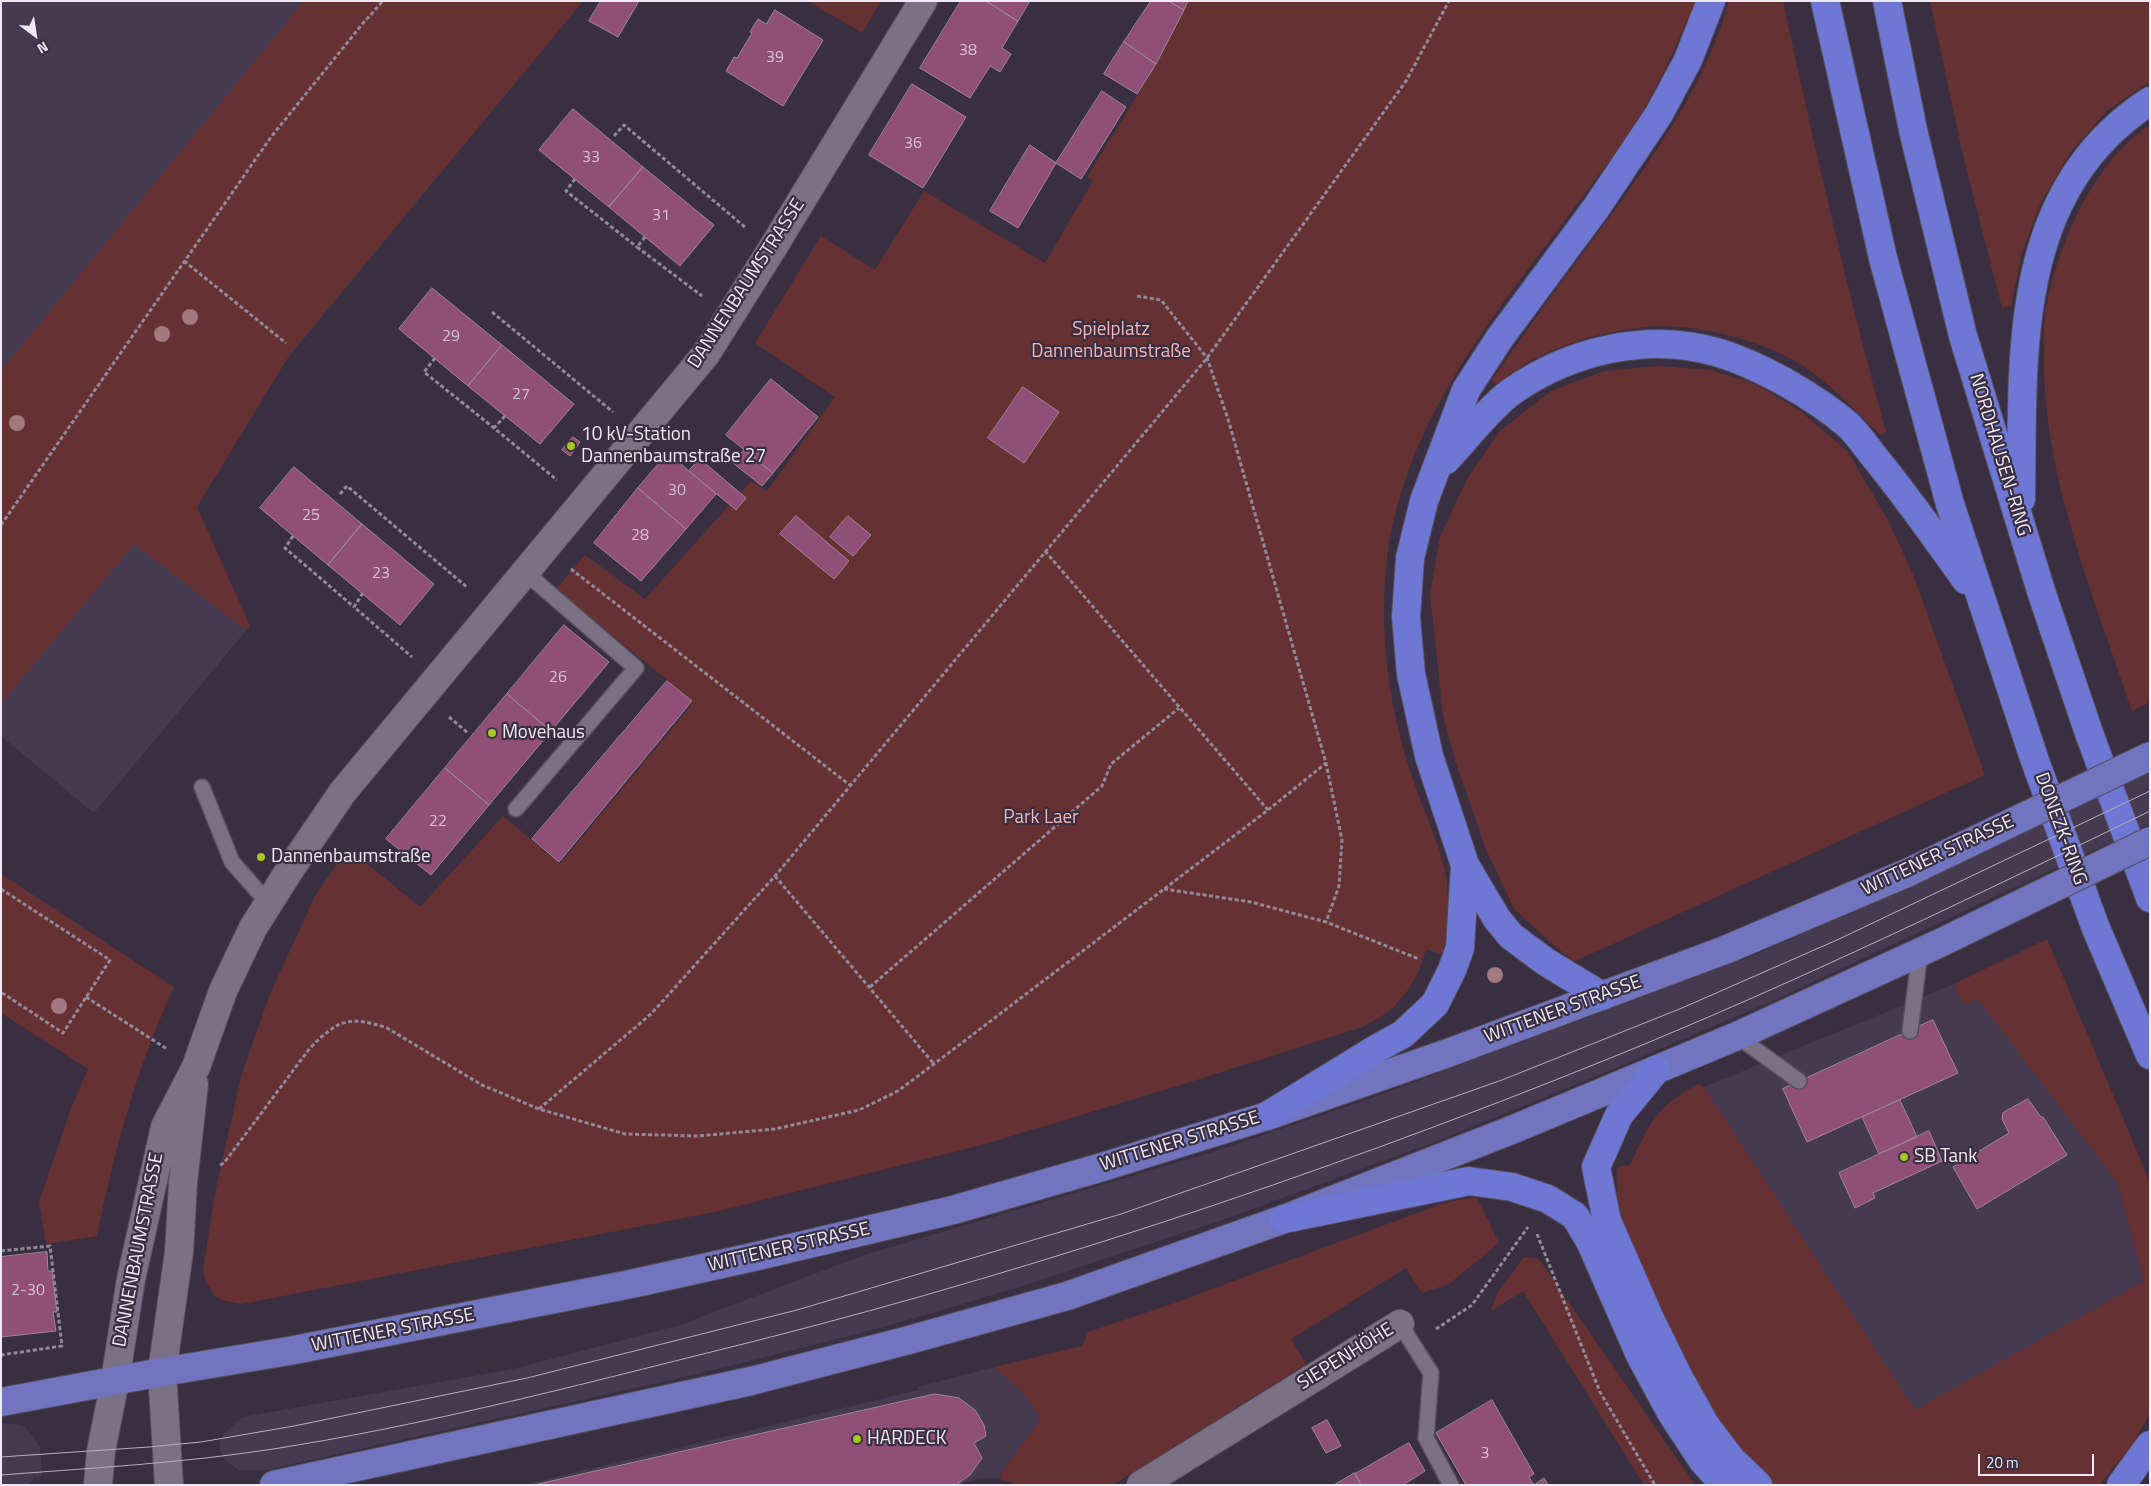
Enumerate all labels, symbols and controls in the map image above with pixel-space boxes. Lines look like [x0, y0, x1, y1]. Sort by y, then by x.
north arrow [10, 10, 60, 60]
text: N [33, 37, 53, 60]
house number: 38 [959, 41, 977, 61]
house number: 39 [766, 48, 784, 68]
house number: 36 [904, 134, 922, 154]
house number: 33 [582, 148, 600, 168]
street label: DANNENBAUMSTRASSE [684, 195, 810, 373]
house number: 31 [652, 206, 670, 226]
park label: Spielplatz Dannenbaumstraße [1031, 319, 1191, 363]
house number: 29 [442, 327, 460, 347]
street label: NORDHAUSEN-RING [1963, 371, 2035, 539]
house number: 27 [512, 385, 530, 405]
place label: 10 kV-Station Dannenbaumstraße 27 [581, 424, 766, 468]
marker: 10 kV-Station Dannenbaumstraße 27 [565, 440, 577, 452]
house number: 30 [668, 481, 686, 501]
house number: 25 [302, 506, 320, 526]
house number: 28 [631, 526, 649, 546]
house number: 23 [372, 564, 390, 584]
house number: 26 [549, 668, 567, 688]
place label: Movehaus [502, 722, 585, 744]
marker: Movehaus [486, 727, 498, 739]
street label: DONEZK-RING [2029, 770, 2091, 888]
park label: Park Laer [1003, 807, 1079, 829]
street label: WITTENER STRASSE [1858, 811, 2018, 901]
house number: 22 [429, 812, 447, 832]
place label: Dannenbaumstraße [271, 846, 431, 868]
marker: Dannenbaumstraße [255, 851, 267, 863]
street label: WITTENER STRASSE [1481, 971, 1645, 1049]
street label: WITTENER STRASSE [1098, 1107, 1262, 1177]
place label: SB Tank [1914, 1146, 1977, 1168]
street label: DANNENBAUMSTRASSE [109, 1151, 169, 1349]
marker: SB Tank [1898, 1151, 1910, 1163]
street label: WITTENER STRASSE [706, 1218, 872, 1278]
house number: 2-30 [11, 1281, 45, 1301]
street label: WITTENER STRASSE [310, 1304, 476, 1358]
street label: SIEPENHÖHE [1294, 1319, 1398, 1395]
place label: HARDECK [867, 1428, 947, 1450]
marker: HARDECK [851, 1433, 863, 1445]
house number: 3 [1481, 1444, 1489, 1464]
scale bar [1981, 1444, 2097, 1476]
text: 20 m [1986, 1451, 2019, 1474]

